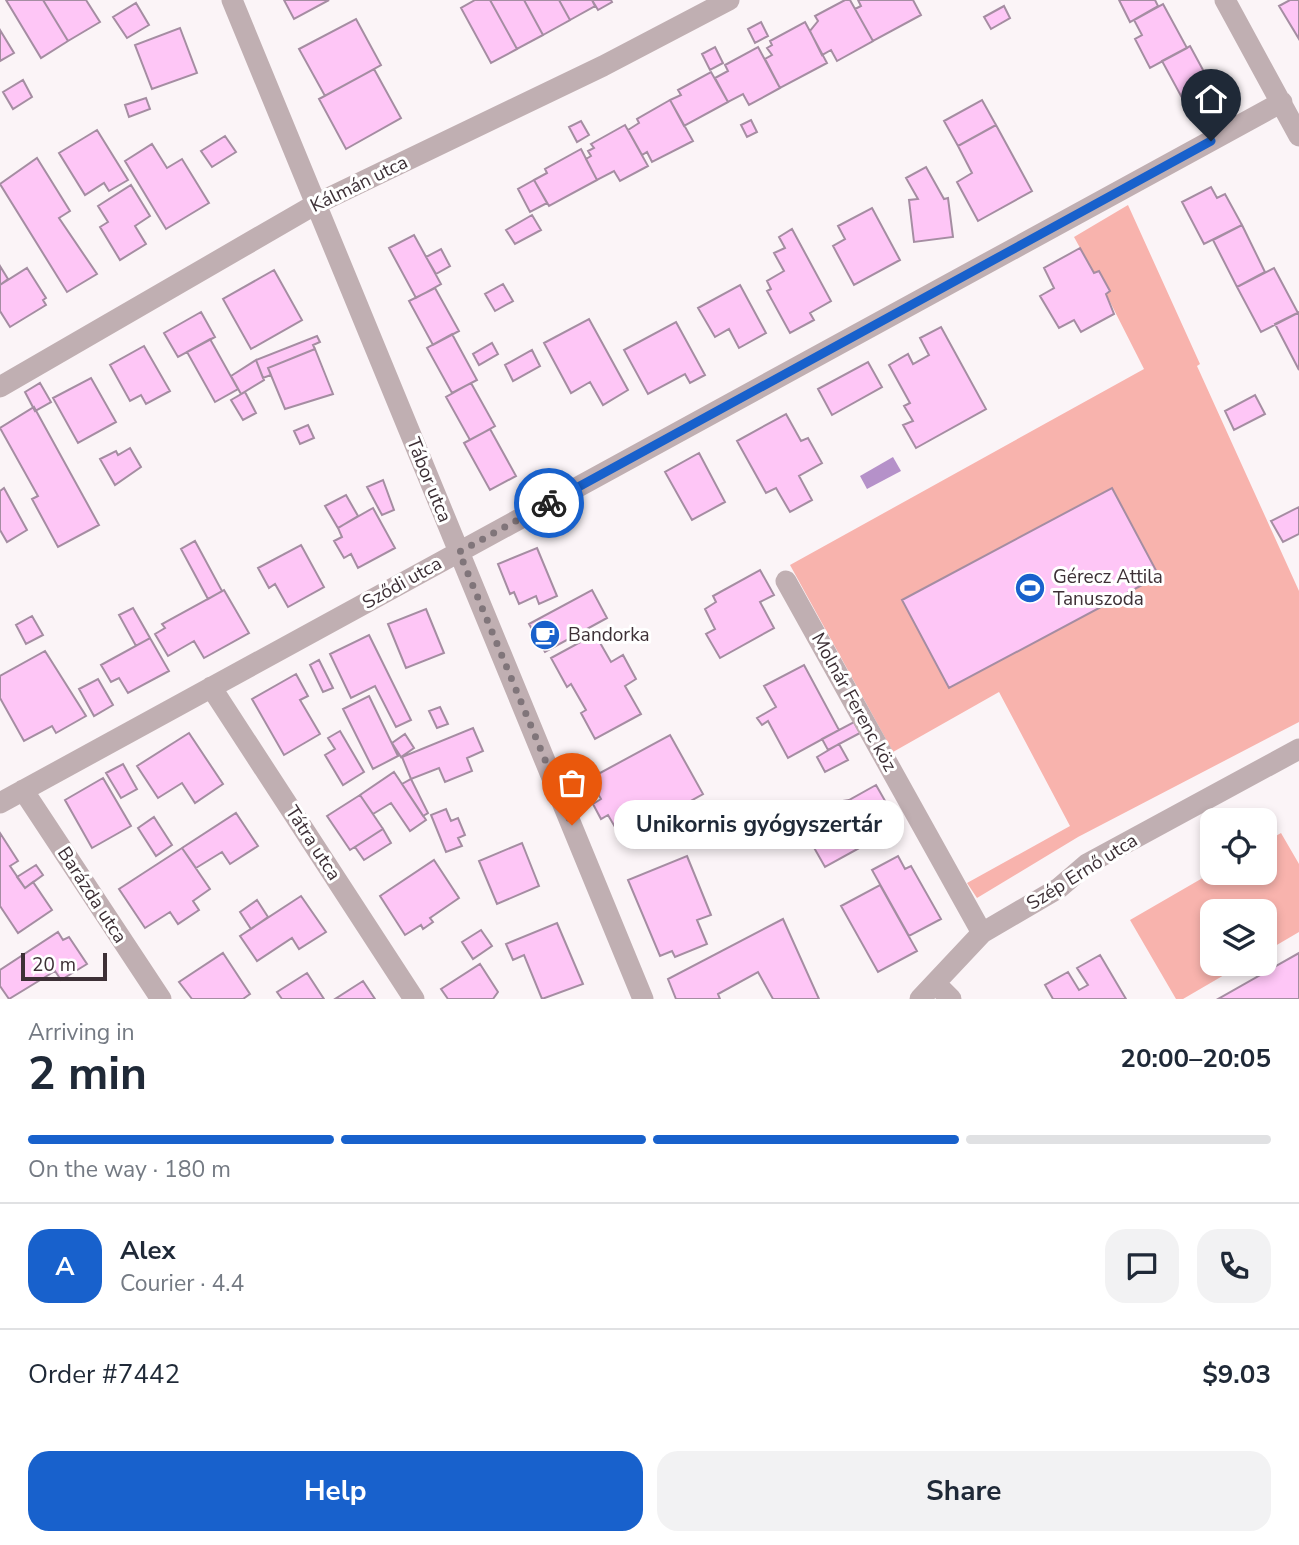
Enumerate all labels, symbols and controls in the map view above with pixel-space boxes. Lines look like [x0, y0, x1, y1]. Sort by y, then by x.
pin [1181, 69, 1241, 141]
icon: home [1192, 80, 1230, 118]
street label: Kálmán utca [306, 149, 412, 219]
street label: Tábor utca [400, 434, 458, 526]
courier [514, 468, 584, 538]
icon: bike [530, 484, 568, 522]
street label: Sződi utca [358, 550, 446, 616]
place label: Gérecz Attila Tanuszoda [1053, 564, 1163, 612]
sports icon: Gérecz Attila Tanuszoda [1013, 571, 1047, 605]
cafe icon: Bandorka [528, 618, 562, 652]
place label: Bandorka [568, 622, 650, 648]
street label: Molnár Ferenc köz [805, 628, 903, 776]
pin [542, 753, 602, 825]
icon: bag [553, 764, 591, 802]
callout: Unikornis gyógyszertár [614, 800, 904, 850]
street label: Tátra utca [279, 801, 347, 885]
map controls [1200, 808, 1277, 976]
button: locate [1200, 808, 1277, 885]
text: Unikornis gyógyszertár [636, 809, 882, 840]
street label: Szép Ernő utca [1021, 827, 1143, 917]
street label: Barázda utca [51, 842, 133, 948]
button: layers [1200, 899, 1277, 976]
scale bar [21, 950, 107, 982]
text: 20 m [32, 952, 76, 978]
text: Arriving in [28, 1017, 135, 1048]
text: 20:00–20:05 [1120, 1041, 1271, 1076]
text: 2 min [28, 1042, 147, 1105]
text: On the way · 180 m [28, 1154, 231, 1185]
button: chat [1105, 1229, 1179, 1303]
button: phone [1197, 1229, 1271, 1303]
text: Alex [120, 1233, 176, 1268]
text: A [55, 1249, 75, 1284]
text: Courier · 4.4 [120, 1268, 244, 1299]
text: Order #7442 [28, 1357, 180, 1392]
text: $9.03 [1202, 1357, 1271, 1392]
button: Help [28, 1451, 643, 1531]
button: Share [657, 1451, 1271, 1531]

